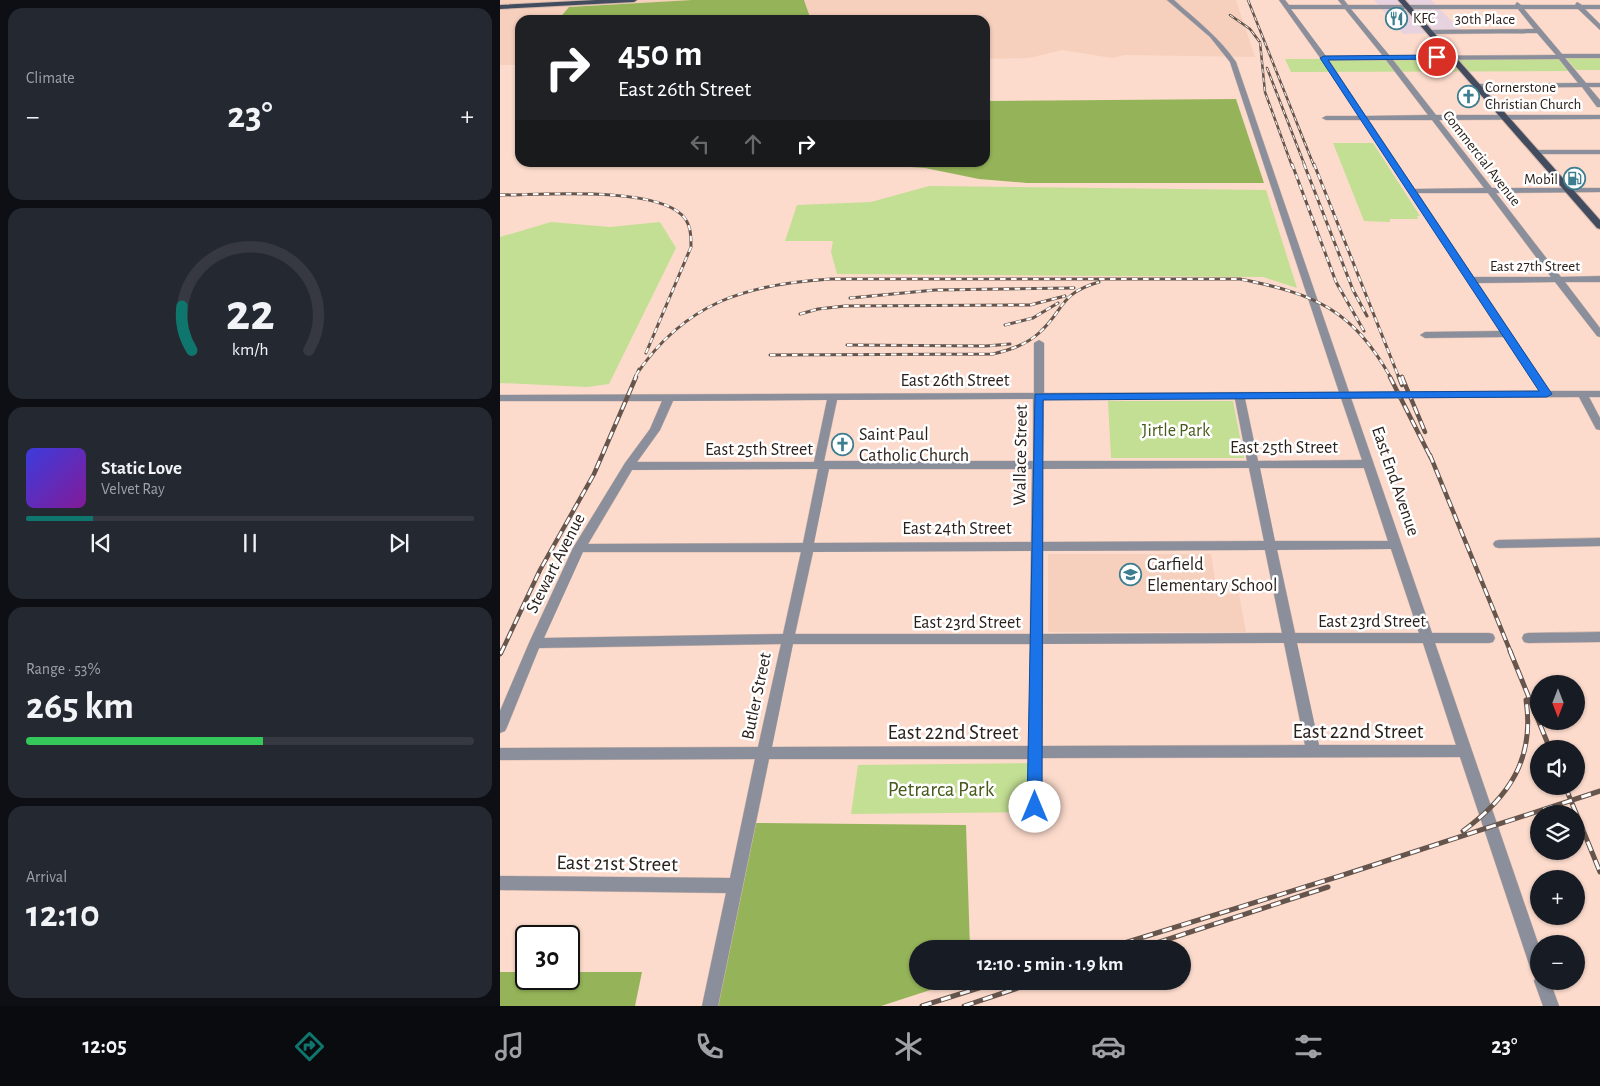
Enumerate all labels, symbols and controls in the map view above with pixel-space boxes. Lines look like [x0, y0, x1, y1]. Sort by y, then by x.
restaurant icon: KFC [1385, 6, 1409, 30]
place label: KFC [1413, 11, 1436, 26]
street label: 30th Place [1455, 12, 1515, 27]
icon: right [535, 35, 600, 100]
pin [1416, 36, 1458, 78]
text: 450 m [618, 37, 703, 72]
icon: arrive [1423, 43, 1451, 71]
text: Climate [26, 70, 75, 86]
text: East 26th Street [618, 78, 751, 100]
place label: Cornerstone Christian Church [1485, 80, 1581, 112]
church icon: Cornerstone Christian Church [1457, 84, 1481, 108]
text: 23° [227, 97, 273, 135]
text: − [26, 103, 39, 131]
text: + [461, 103, 474, 131]
street label: Commercial Avenue [1440, 108, 1523, 209]
icon: left [686, 130, 714, 158]
icon: ahead [739, 130, 767, 158]
icon: right [792, 130, 820, 158]
fuel station icon: Mobil [1562, 167, 1586, 191]
place label: Mobil [1524, 172, 1558, 187]
street label: East 27th Street [1490, 259, 1580, 274]
text: 22 [226, 287, 274, 339]
text: km/h [232, 341, 268, 359]
street label: East 26th Street [900, 372, 1010, 390]
street label: Wallace Street [1011, 404, 1031, 506]
park label: Jirtle Park [1142, 422, 1211, 440]
street label: East End Avenue [1368, 424, 1422, 538]
place label: Saint Paul Catholic Church [859, 426, 969, 465]
church icon: Saint Paul Catholic Church [831, 432, 855, 456]
street label: East 25th Street [1230, 439, 1338, 457]
street label: East 25th Street [705, 441, 813, 459]
text: Static Love [101, 459, 182, 478]
text: Velvet Ray [101, 481, 165, 497]
street label: Stewart Avenue [523, 511, 589, 616]
street label: East 24th Street [902, 520, 1012, 538]
icon: previous [87, 529, 115, 557]
icon: pause [236, 529, 264, 557]
icon: next [385, 529, 413, 557]
place label: Garfield Elementary School [1147, 556, 1278, 595]
school or university icon: Garfield Elementary School [1119, 562, 1143, 586]
street label: East 23rd Street [1318, 613, 1426, 631]
street label: East 23rd Street [913, 614, 1021, 632]
street label: Butler Street [739, 651, 775, 741]
text: Range · 53% [26, 661, 101, 677]
north arrow [1530, 675, 1585, 730]
map controls [1530, 675, 1585, 990]
text: 265 km [26, 688, 134, 726]
street label: East 22nd Street [1292, 721, 1424, 742]
street label: East 22nd Street [887, 722, 1019, 743]
button: sound [1530, 740, 1585, 795]
park label: Petrarca Park [888, 779, 995, 800]
position arrow [1008, 780, 1060, 832]
button: layers [1530, 805, 1585, 860]
street label: East 21st Street [556, 852, 678, 875]
text: Arrival [26, 869, 67, 885]
button: + [1530, 870, 1585, 925]
text: 12:10 [26, 896, 100, 934]
speed limit sign: 30 [515, 925, 580, 990]
button: − [1530, 935, 1585, 990]
text: 12:10 · 5 min · 1.9 km [977, 955, 1123, 974]
icon: directions [292, 1029, 327, 1064]
icon: music [492, 1029, 527, 1064]
icon: phone [692, 1029, 727, 1064]
icon: climate [891, 1029, 926, 1064]
icon: car [1091, 1029, 1126, 1064]
icon: filters [1291, 1029, 1326, 1064]
text: 12:05 [82, 1035, 127, 1057]
text: 23° [1491, 1035, 1518, 1057]

